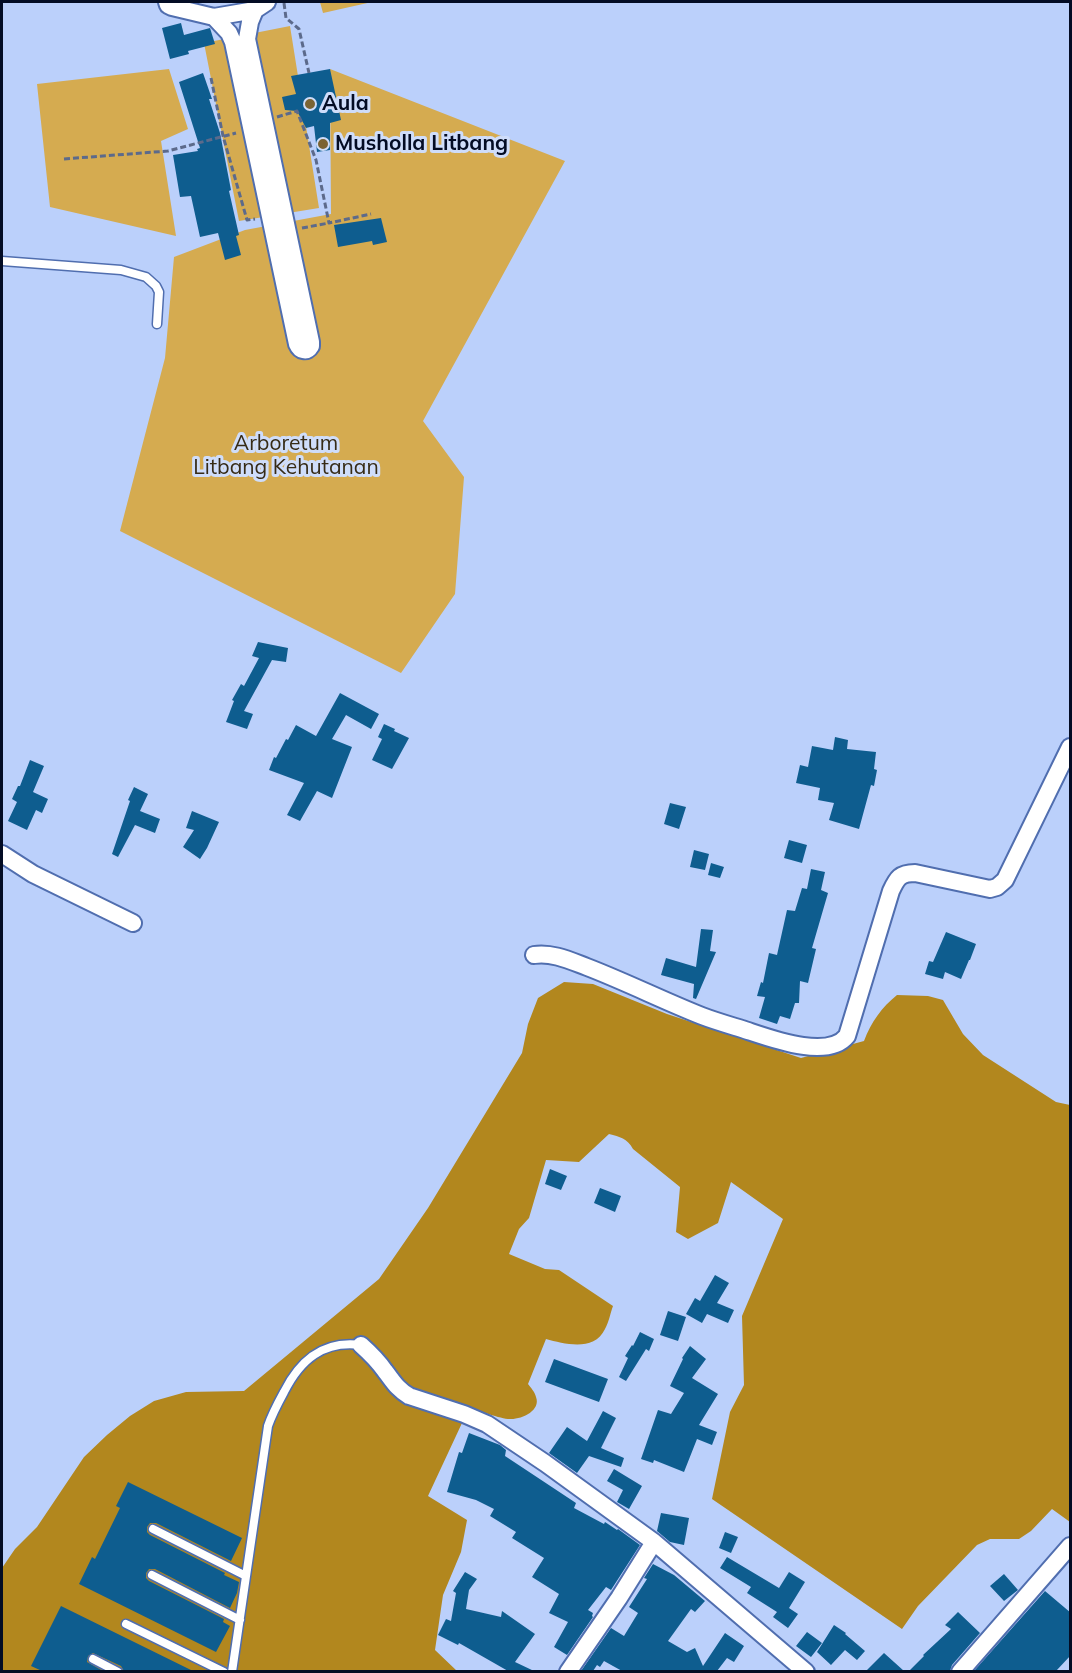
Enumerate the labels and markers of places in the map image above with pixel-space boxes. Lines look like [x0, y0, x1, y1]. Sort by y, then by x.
place label: Aula [322, 91, 369, 117]
marker: Aula [303, 97, 317, 111]
place label: Musholla Litbang [335, 131, 508, 157]
marker: Musholla Litbang [316, 137, 330, 151]

